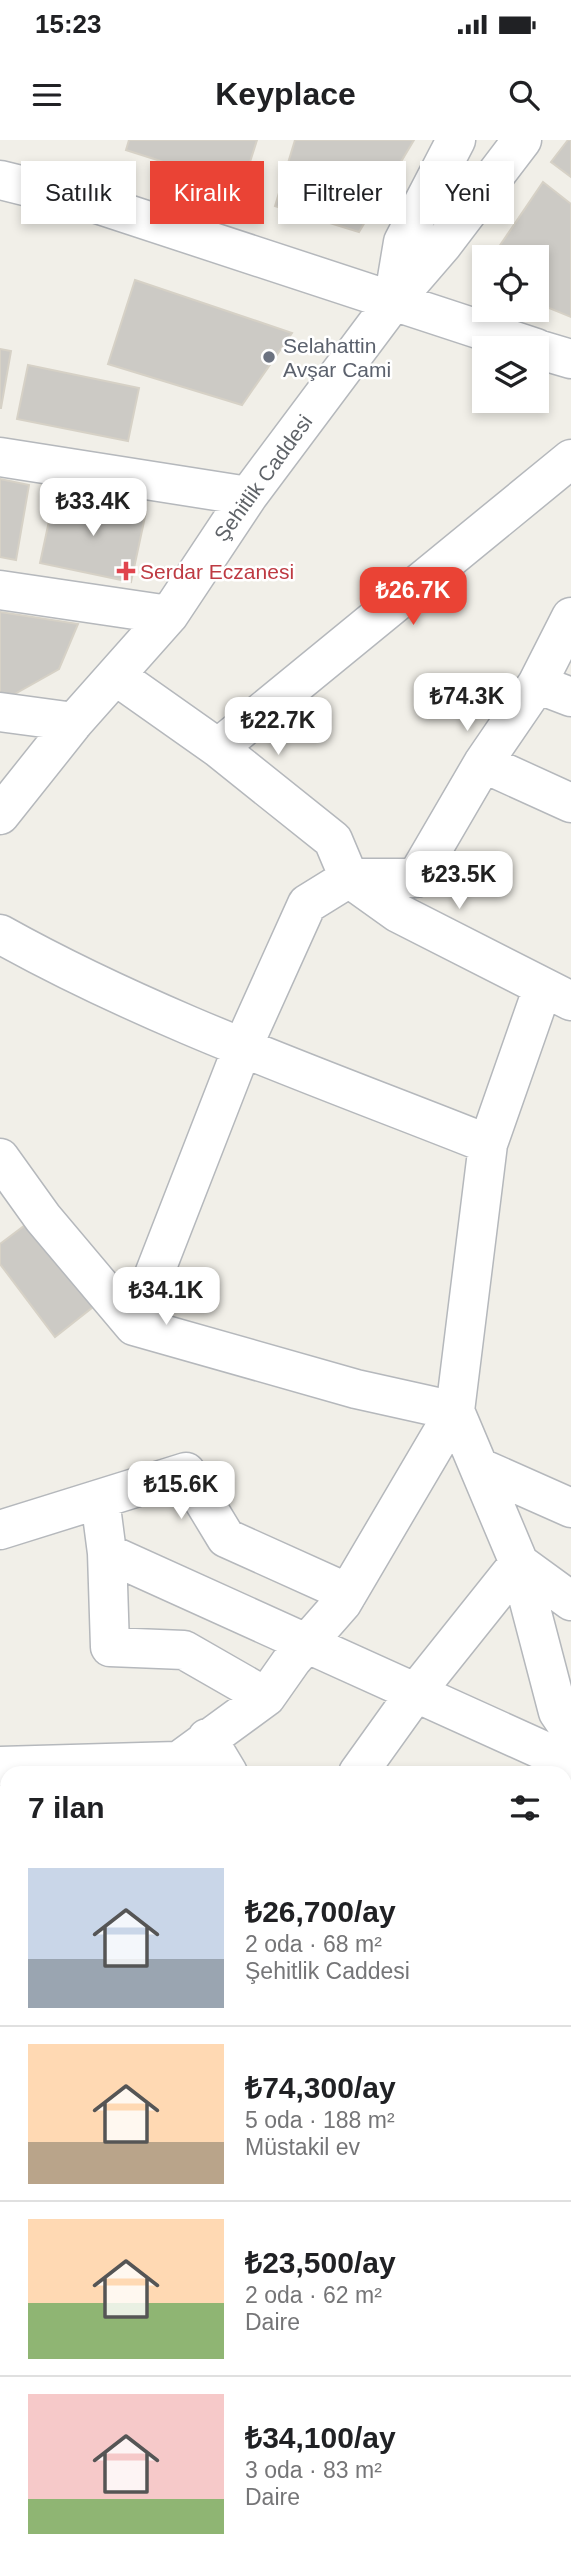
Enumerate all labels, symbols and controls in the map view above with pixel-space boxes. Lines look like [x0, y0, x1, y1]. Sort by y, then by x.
text: 15:23 [35, 9, 102, 39]
icon: menu [28, 76, 66, 114]
text: Keyplace [215, 76, 356, 112]
icon: search [505, 76, 543, 114]
chip: Satılık [21, 161, 136, 224]
chip: Kiralık [150, 161, 264, 224]
chip: Filtreler [278, 161, 406, 224]
chip: Yeni [420, 161, 514, 224]
map controls [472, 245, 549, 413]
button: locate [472, 245, 549, 322]
place label: Selahattin Avşar Cami [283, 334, 391, 381]
button: layers [472, 336, 549, 413]
marker: Selahattin Avşar Cami [261, 349, 277, 365]
street label: Şehitlik Caddesi [209, 410, 317, 546]
pin: ₺33.4K [36, 478, 150, 538]
text: ₺33.4K [56, 488, 130, 514]
place label: Serdar Eczanesi [140, 560, 294, 583]
marker: Serdar Eczanesi [118, 563, 134, 579]
pin: ₺26.7K [356, 568, 470, 627]
text: ₺26.7K [376, 577, 450, 603]
pin: ₺74.3K [410, 674, 524, 733]
text: ₺74.3K [430, 683, 504, 709]
pin: ₺22.7K [221, 698, 335, 757]
text: ₺22.7K [241, 707, 315, 733]
pin: ₺23.5K [402, 852, 516, 911]
text: ₺23.5K [422, 861, 496, 887]
pin: ₺34.1K [109, 1268, 223, 1327]
text: ₺34.1K [129, 1277, 203, 1303]
pin: ₺15.6K [124, 1462, 238, 1521]
text: ₺15.6K [144, 1471, 218, 1497]
icon: filters [506, 1789, 544, 1827]
text: 7 ilan [28, 1791, 105, 1824]
text: ₺26,700/ay [245, 1895, 396, 1928]
icon: home [84, 1896, 168, 1980]
text: 2 oda · 68 m² [245, 1931, 382, 1957]
text: Şehitlik Caddesi [245, 1958, 410, 1984]
text: ₺74,300/ay [245, 2071, 396, 2104]
icon: home [84, 2072, 168, 2156]
text: 5 oda · 188 m² [245, 2107, 395, 2133]
text: Müstakil ev [245, 2134, 360, 2160]
text: ₺23,500/ay [245, 2246, 396, 2279]
icon: home [84, 2247, 168, 2331]
text: 2 oda · 62 m² [245, 2282, 382, 2308]
text: Daire [245, 2309, 300, 2335]
text: ₺34,100/ay [245, 2421, 396, 2454]
icon: home [84, 2422, 168, 2506]
text: 3 oda · 83 m² [245, 2457, 382, 2483]
text: Daire [245, 2484, 300, 2510]

